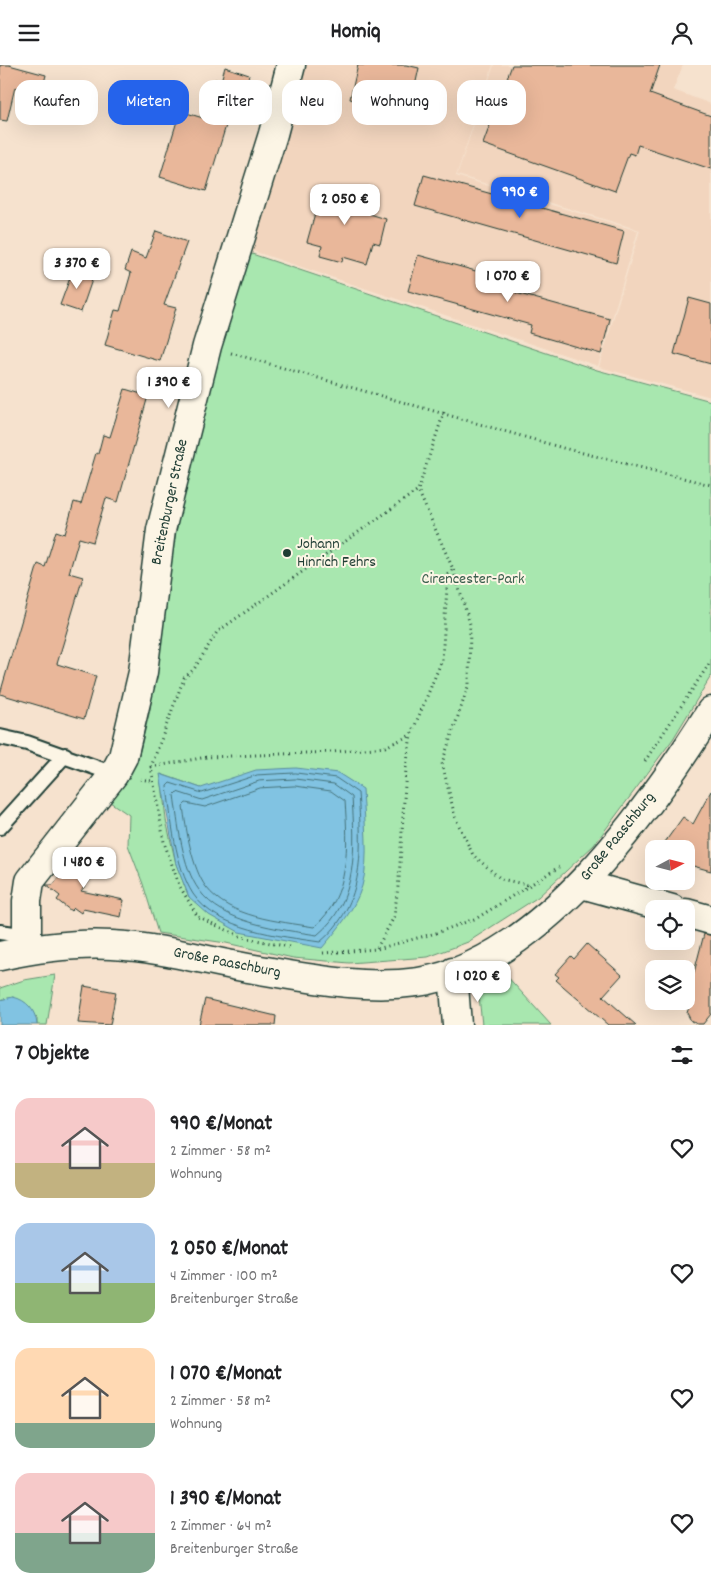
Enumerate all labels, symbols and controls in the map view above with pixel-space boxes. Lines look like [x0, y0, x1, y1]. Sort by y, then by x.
text: Homiq [331, 17, 380, 48]
icon: menu [15, 19, 43, 47]
icon: person [668, 19, 696, 47]
chip: Kaufen [15, 80, 98, 125]
chip: Mieten [108, 80, 189, 125]
chip: Filter [199, 80, 272, 125]
chip: Neu [282, 80, 342, 125]
chip: Wohnung [352, 80, 447, 125]
chip: Haus [457, 80, 526, 125]
pin: 990 € [485, 177, 555, 219]
text: 990 € [502, 181, 538, 204]
pin: 2 050 € [299, 184, 391, 226]
text: 2 050 € [321, 188, 369, 211]
pin: 3 370 € [31, 247, 123, 290]
text: 3 370 € [54, 252, 100, 275]
pin: 1 070 € [462, 261, 554, 303]
text: 1 070 € [486, 265, 530, 288]
pin: 1 390 € [123, 367, 215, 409]
text: 1 390 € [148, 371, 190, 394]
street label: Breitenburger Straße [145, 437, 195, 567]
place label: Johann Hinrich Fehrs [297, 533, 376, 574]
marker: Johann Hinrich Fehrs [281, 547, 293, 559]
park label: Cirencester-Park [421, 568, 525, 591]
street label: Große Paaschburg [575, 787, 661, 887]
north arrow [645, 840, 695, 890]
map controls [645, 840, 695, 1010]
pin: 1 480 € [38, 847, 130, 889]
text: 1 480 € [63, 851, 105, 874]
button: locate [645, 900, 695, 950]
street label: Große Paaschburg [171, 941, 283, 985]
button: layers [645, 960, 695, 1010]
pin: 1 020 € [432, 961, 524, 1003]
text: 1 020 € [456, 965, 500, 988]
text: 7 Objekte [15, 1040, 89, 1070]
icon: filters [668, 1041, 696, 1069]
text: 990 €/Monat [170, 1110, 272, 1140]
icon: home [55, 1118, 115, 1178]
icon: heart [668, 1134, 696, 1162]
text: 2 Zimmer · 58 m² [170, 1140, 271, 1163]
text: Wohnung [170, 1163, 222, 1186]
text: 2 050 €/Monat [170, 1235, 288, 1265]
icon: home [55, 1243, 115, 1303]
icon: heart [668, 1259, 696, 1287]
text: 4 Zimmer · 100 m² [170, 1265, 278, 1288]
text: Breitenburger Straße [170, 1288, 298, 1311]
text: 1 070 €/Monat [170, 1360, 282, 1390]
icon: home [55, 1368, 115, 1428]
icon: heart [668, 1384, 696, 1412]
text: 2 Zimmer · 58 m² [170, 1390, 271, 1413]
text: Wohnung [170, 1413, 222, 1436]
text: 1 390 €/Monat [170, 1485, 281, 1515]
icon: home [55, 1493, 115, 1553]
icon: heart [668, 1509, 696, 1537]
text: 2 Zimmer · 64 m² [170, 1515, 272, 1538]
text: Breitenburger Straße [170, 1538, 298, 1561]

